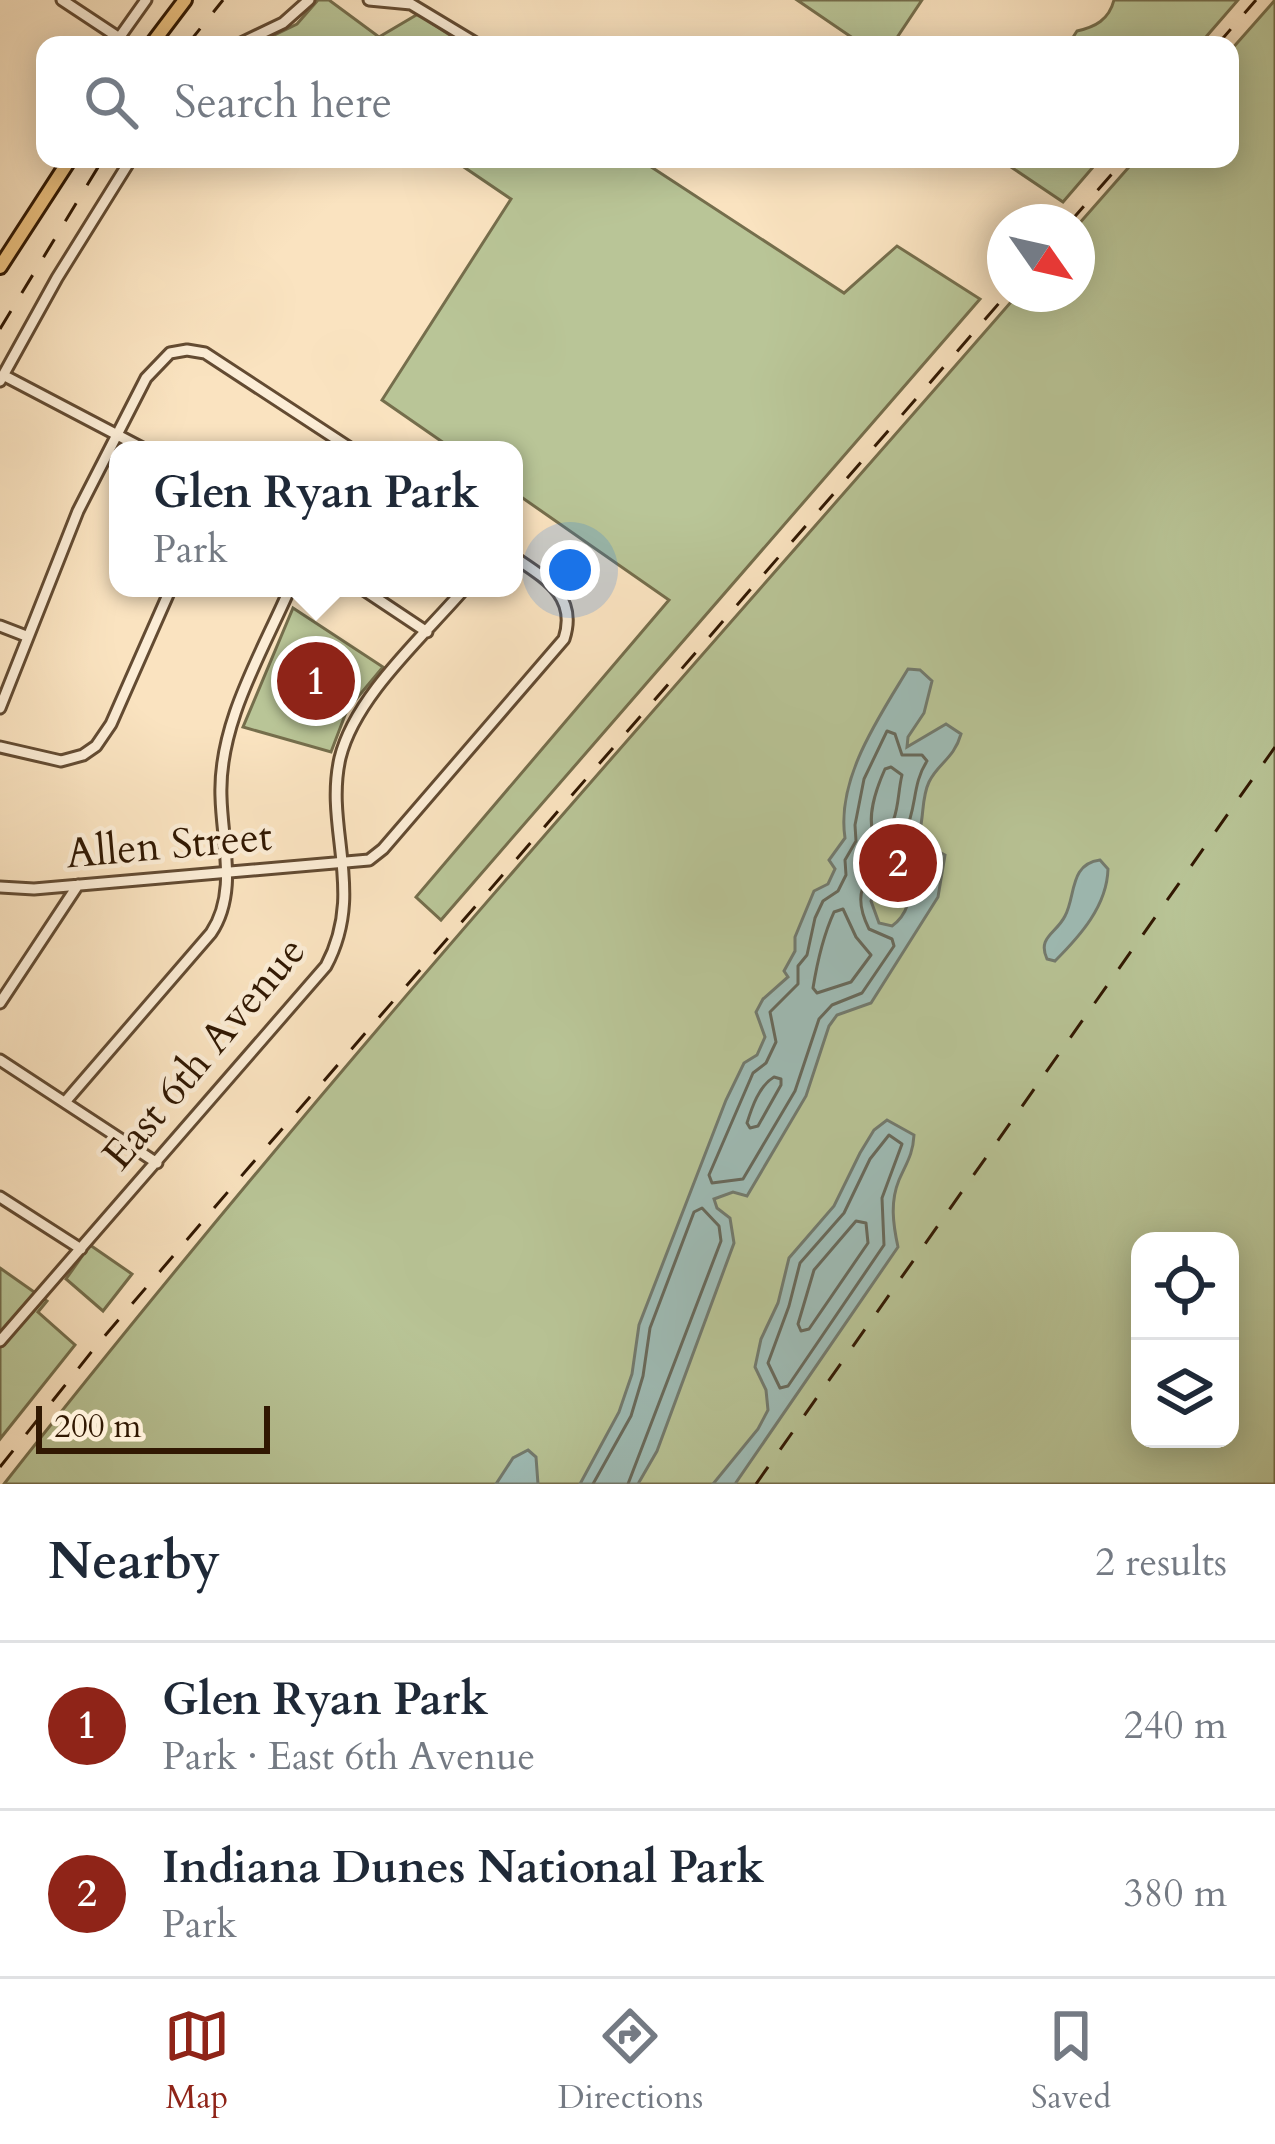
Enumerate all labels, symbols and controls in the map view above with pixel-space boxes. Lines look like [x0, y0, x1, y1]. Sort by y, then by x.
search box [36, 36, 1239, 168]
icon: search [78, 69, 144, 135]
text: Search here [174, 72, 392, 133]
north arrow [987, 204, 1095, 312]
popup [109, 441, 523, 597]
text: Glen Ryan Park [153, 462, 479, 523]
text: Park [153, 523, 228, 576]
your location [540, 540, 600, 600]
pin: 1 [277, 636, 355, 726]
street label: Allen Street [64, 808, 274, 882]
pin: 2 [859, 818, 937, 908]
street label: East 6th Avenue [90, 924, 318, 1182]
map controls [1131, 1232, 1239, 1448]
button: locate [1131, 1232, 1239, 1340]
button: layers [1131, 1340, 1239, 1448]
scale bar [36, 1400, 270, 1453]
text: 200 m [54, 1404, 141, 1449]
text: Nearby [48, 1527, 220, 1597]
text: 2 results [1095, 1536, 1227, 1589]
text: Glen Ryan Park [162, 1669, 488, 1730]
text: 1 [77, 1699, 97, 1752]
text: 240 m [1124, 1699, 1227, 1752]
text: Park · East 6th Avenue [162, 1730, 535, 1783]
text: Indiana Dunes National Park [162, 1837, 764, 1898]
text: 2 [77, 1867, 97, 1920]
text: 380 m [1124, 1867, 1227, 1920]
text: Park [162, 1898, 237, 1951]
tab: Map [164, 2003, 230, 2120]
tab: Directions [558, 2003, 703, 2120]
tab: Saved [1031, 2003, 1111, 2120]

